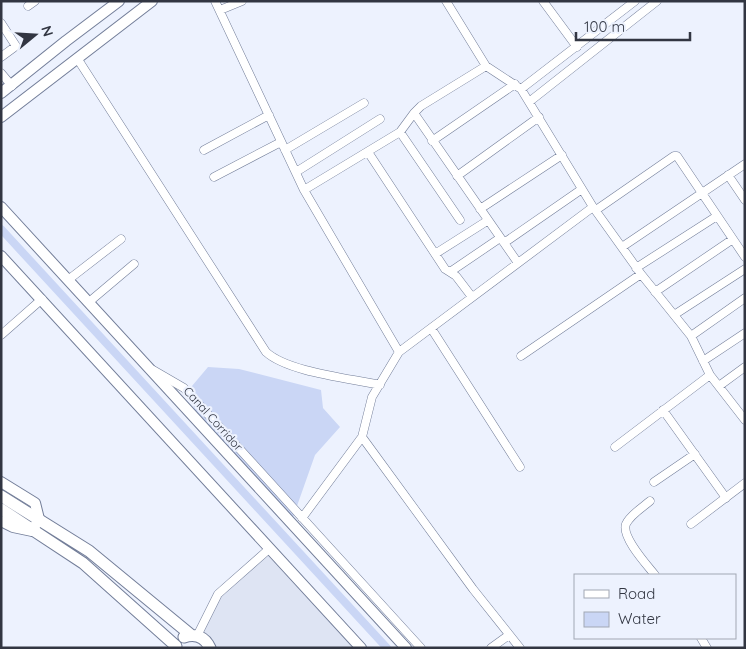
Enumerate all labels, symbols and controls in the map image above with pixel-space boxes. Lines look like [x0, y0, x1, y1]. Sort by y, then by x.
north arrow [10, 10, 60, 60]
scale bar [576, 10, 690, 42]
text: 100 m [584, 17, 625, 36]
text: N [37, 23, 58, 39]
street label: Canal Corridor [181, 383, 246, 454]
legend [574, 574, 736, 639]
text: Road [618, 584, 655, 603]
text: Water [618, 609, 661, 628]

